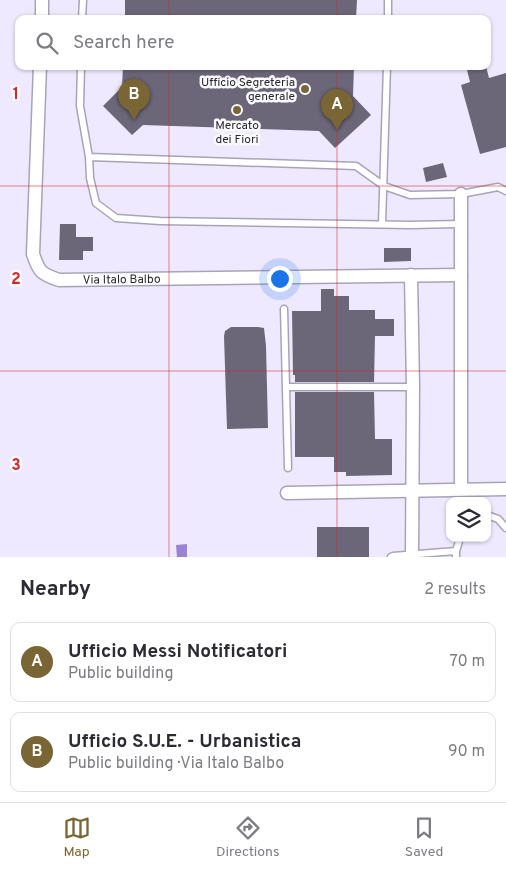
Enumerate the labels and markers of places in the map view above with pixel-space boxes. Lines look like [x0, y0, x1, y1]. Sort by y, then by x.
place label: Ufficio Segreteria generale [201, 75, 295, 105]
pin: B [118, 79, 150, 120]
marker: Ufficio Segreteria generale [299, 83, 311, 95]
pin: A [321, 89, 353, 130]
marker: Mercato dei Fiori [231, 104, 243, 116]
place label: Mercato dei Fiori [215, 118, 259, 148]

